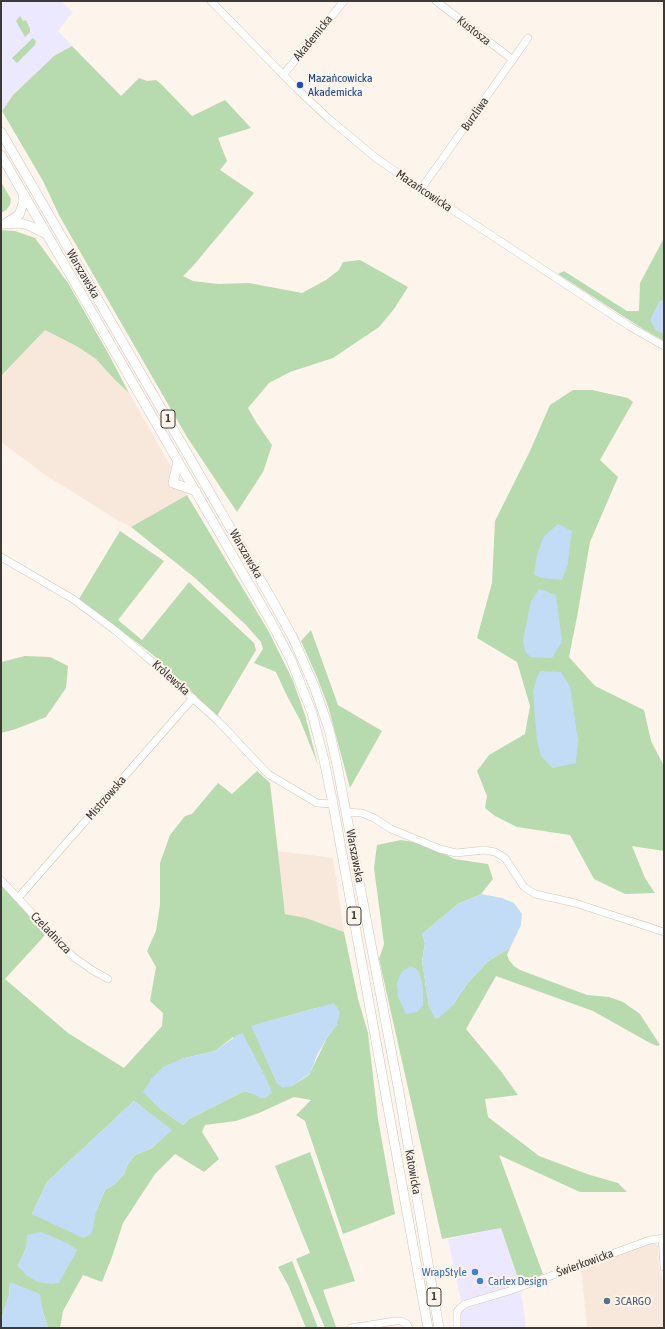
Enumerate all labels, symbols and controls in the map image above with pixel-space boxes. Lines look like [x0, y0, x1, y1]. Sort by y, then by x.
street label: Akademicka [290, 12, 336, 64]
street label: Kustosza [454, 13, 494, 49]
place label: Mazańcowicka Akademicka [308, 71, 373, 99]
marker: Mazańcowicka Akademicka [295, 80, 305, 90]
street label: Burzliwa [458, 94, 492, 134]
street label: Mazańcowicka [393, 167, 455, 215]
street label: Warszawska [63, 247, 103, 301]
road number: 1 [161, 410, 175, 428]
street label: Warszawska [226, 527, 266, 581]
street label: Królewska [149, 657, 193, 699]
street label: Mistrzowska [83, 773, 129, 823]
street label: Warszawska [343, 828, 367, 884]
road number: 1 [347, 907, 361, 925]
street label: Czeladnicza [28, 909, 74, 957]
street label: Katowicka [402, 1148, 424, 1196]
street label: Świerkowicka [555, 1246, 615, 1280]
place label: WrapStyle [422, 1265, 467, 1279]
marker: WrapStyle [470, 1267, 480, 1277]
place label: Carlex Design [488, 1274, 548, 1288]
marker: Carlex Design [475, 1276, 485, 1286]
road number: 1 [427, 1288, 441, 1306]
place label: 3CARGO [615, 1294, 651, 1308]
marker: 3CARGO [602, 1296, 612, 1306]

